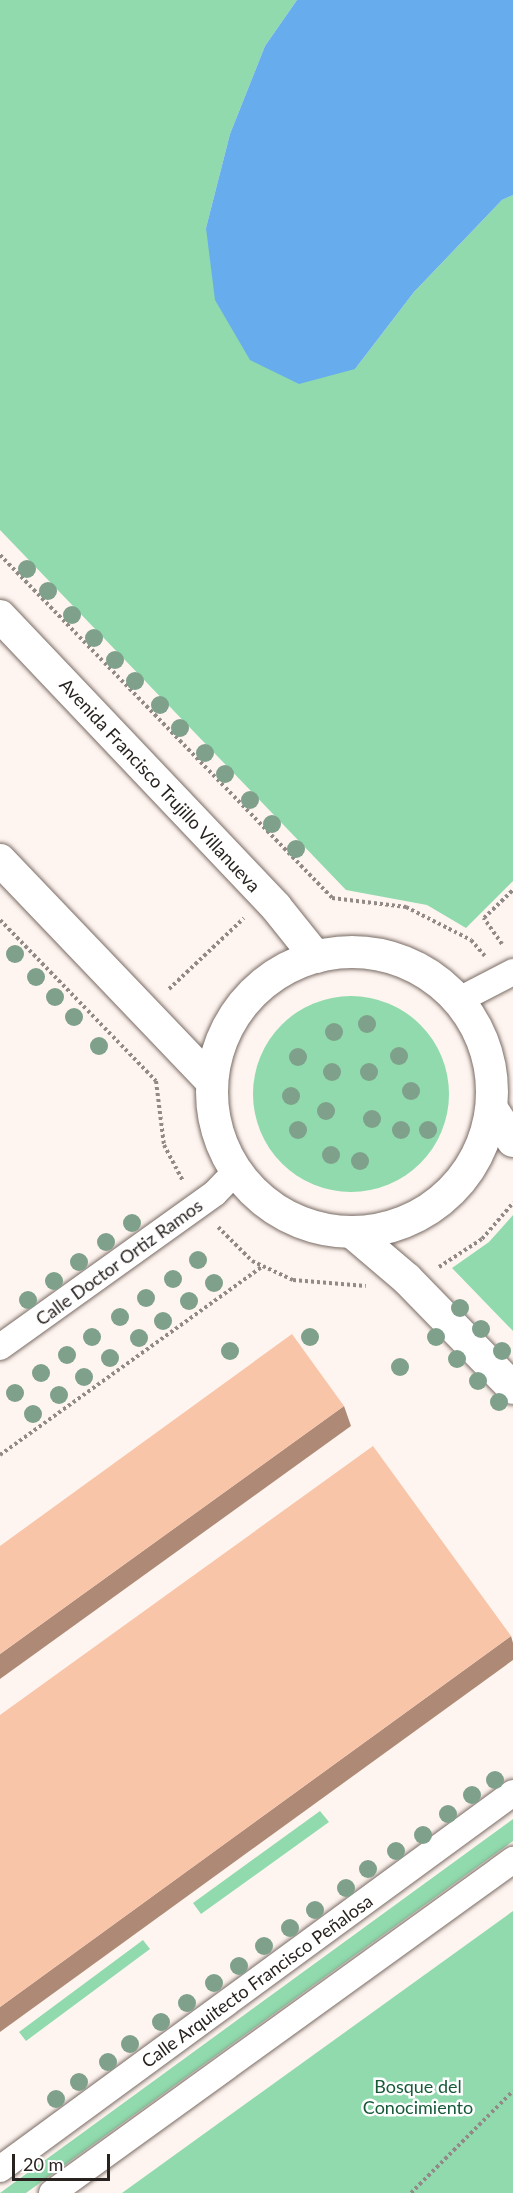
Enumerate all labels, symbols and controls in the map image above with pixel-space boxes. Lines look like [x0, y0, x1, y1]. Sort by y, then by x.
street label: Avenida Francisco Trujillo Villanueva [55, 673, 265, 897]
street label: Calle Doctor Ortiz Ramos [31, 1194, 207, 1330]
street label: Calle Arquitecto Francisco Peñalosa [137, 1890, 377, 2072]
park label: Bosque del Conocimiento [363, 2076, 473, 2118]
scale bar [15, 2142, 112, 2180]
text: 20 m [23, 2153, 63, 2175]

